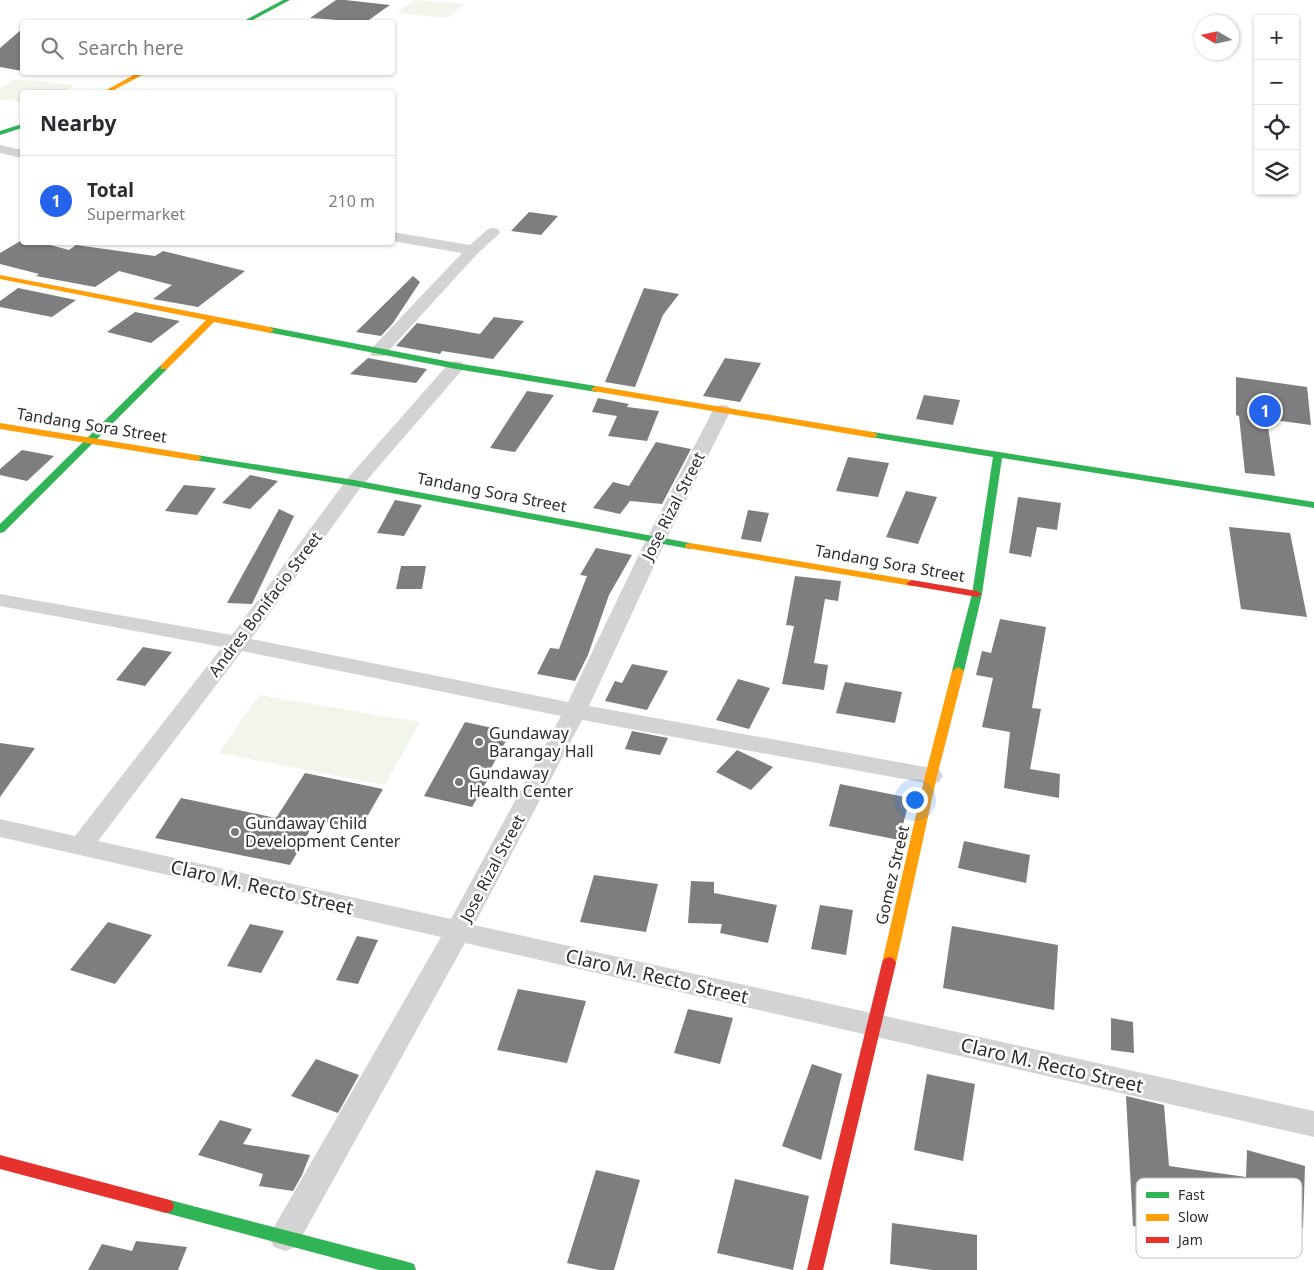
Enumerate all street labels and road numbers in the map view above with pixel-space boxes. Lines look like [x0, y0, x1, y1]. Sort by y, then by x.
street label: Tandang Sora Street [15, 402, 169, 448]
street label: Jose Rizal Street [635, 448, 710, 566]
street label: Tandang Sora Street [415, 467, 569, 517]
street label: Andres Bonifacio Street [203, 527, 327, 681]
street label: Tandang Sora Street [813, 539, 967, 587]
street label: Jose Rizal Street [454, 810, 530, 927]
street label: Gomez Street [870, 823, 914, 927]
street label: Claro M. Recto Street [168, 853, 356, 921]
street label: Claro M. Recto Street [563, 942, 751, 1010]
street label: Claro M. Recto Street [958, 1031, 1146, 1099]

